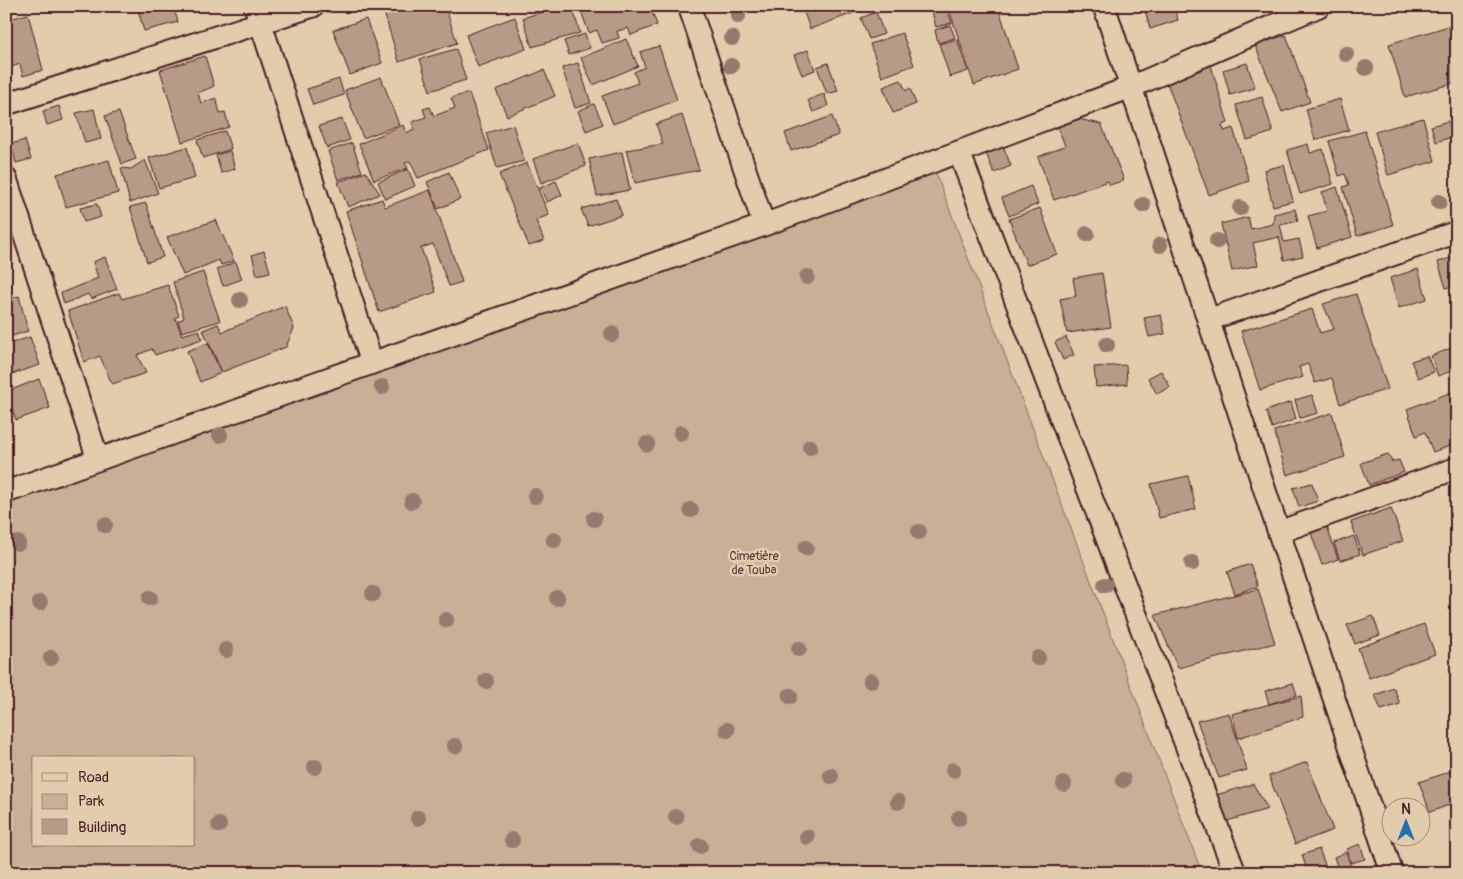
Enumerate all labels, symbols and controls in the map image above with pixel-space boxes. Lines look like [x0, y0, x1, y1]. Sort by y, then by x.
park label: Cimetière de Touba [729, 549, 779, 578]
legend [32, 756, 195, 846]
text: Road [78, 768, 109, 787]
text: Park [78, 792, 105, 811]
north arrow [1380, 796, 1430, 846]
text: N [1401, 801, 1411, 818]
text: Building [78, 818, 126, 837]

